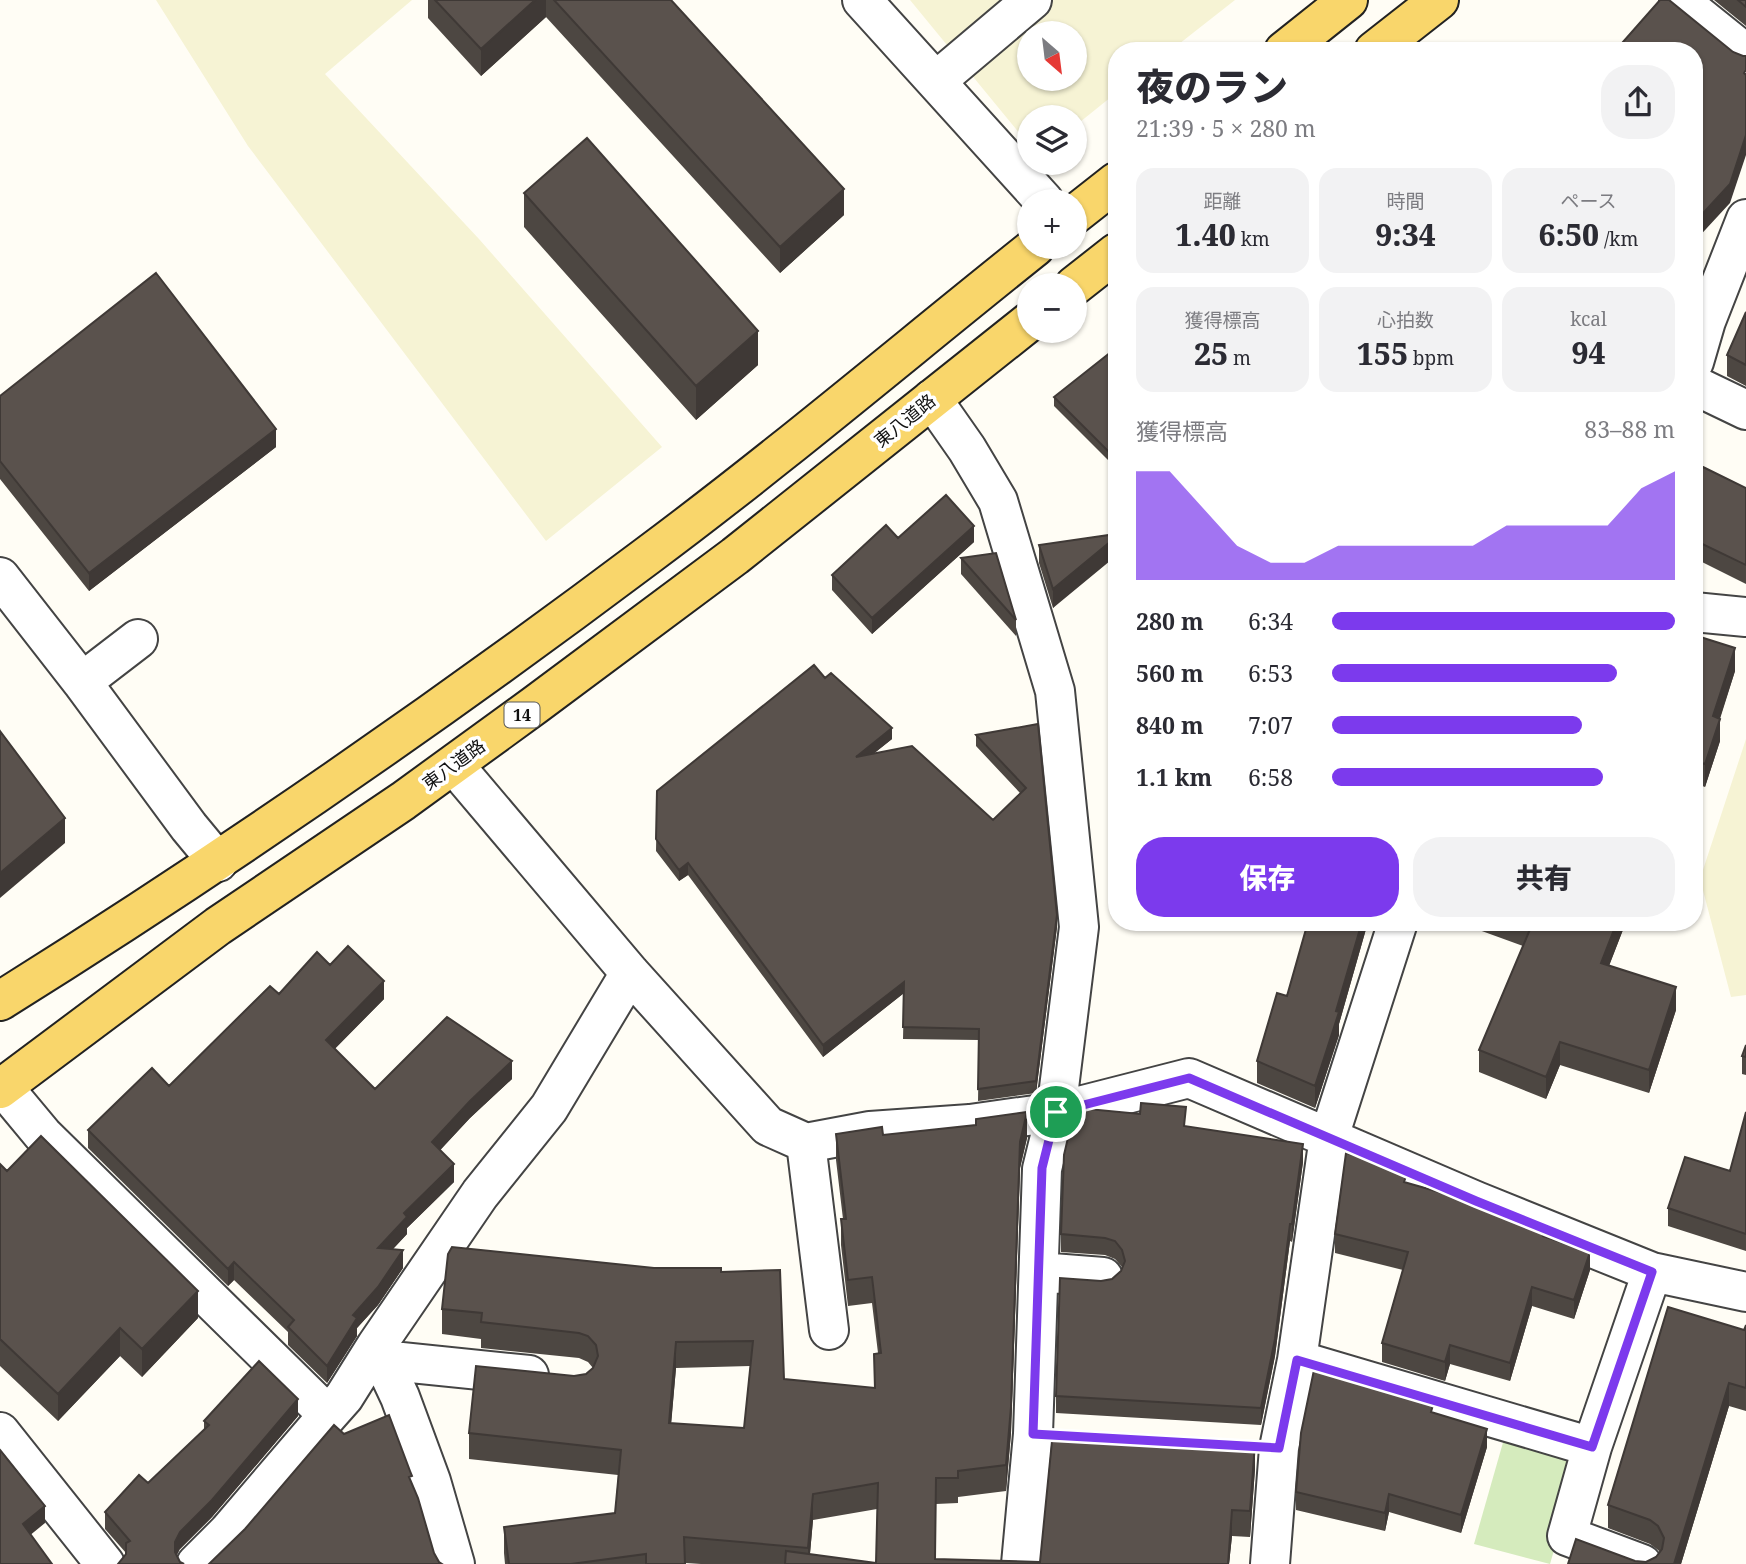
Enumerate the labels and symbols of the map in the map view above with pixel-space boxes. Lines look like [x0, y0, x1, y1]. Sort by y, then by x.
north arrow [1017, 21, 1087, 91]
street label: 東八道路 [869, 388, 940, 452]
road number: 14 [504, 702, 540, 728]
street label: 東八道路 [417, 733, 490, 795]
pin [1026, 1082, 1086, 1142]

